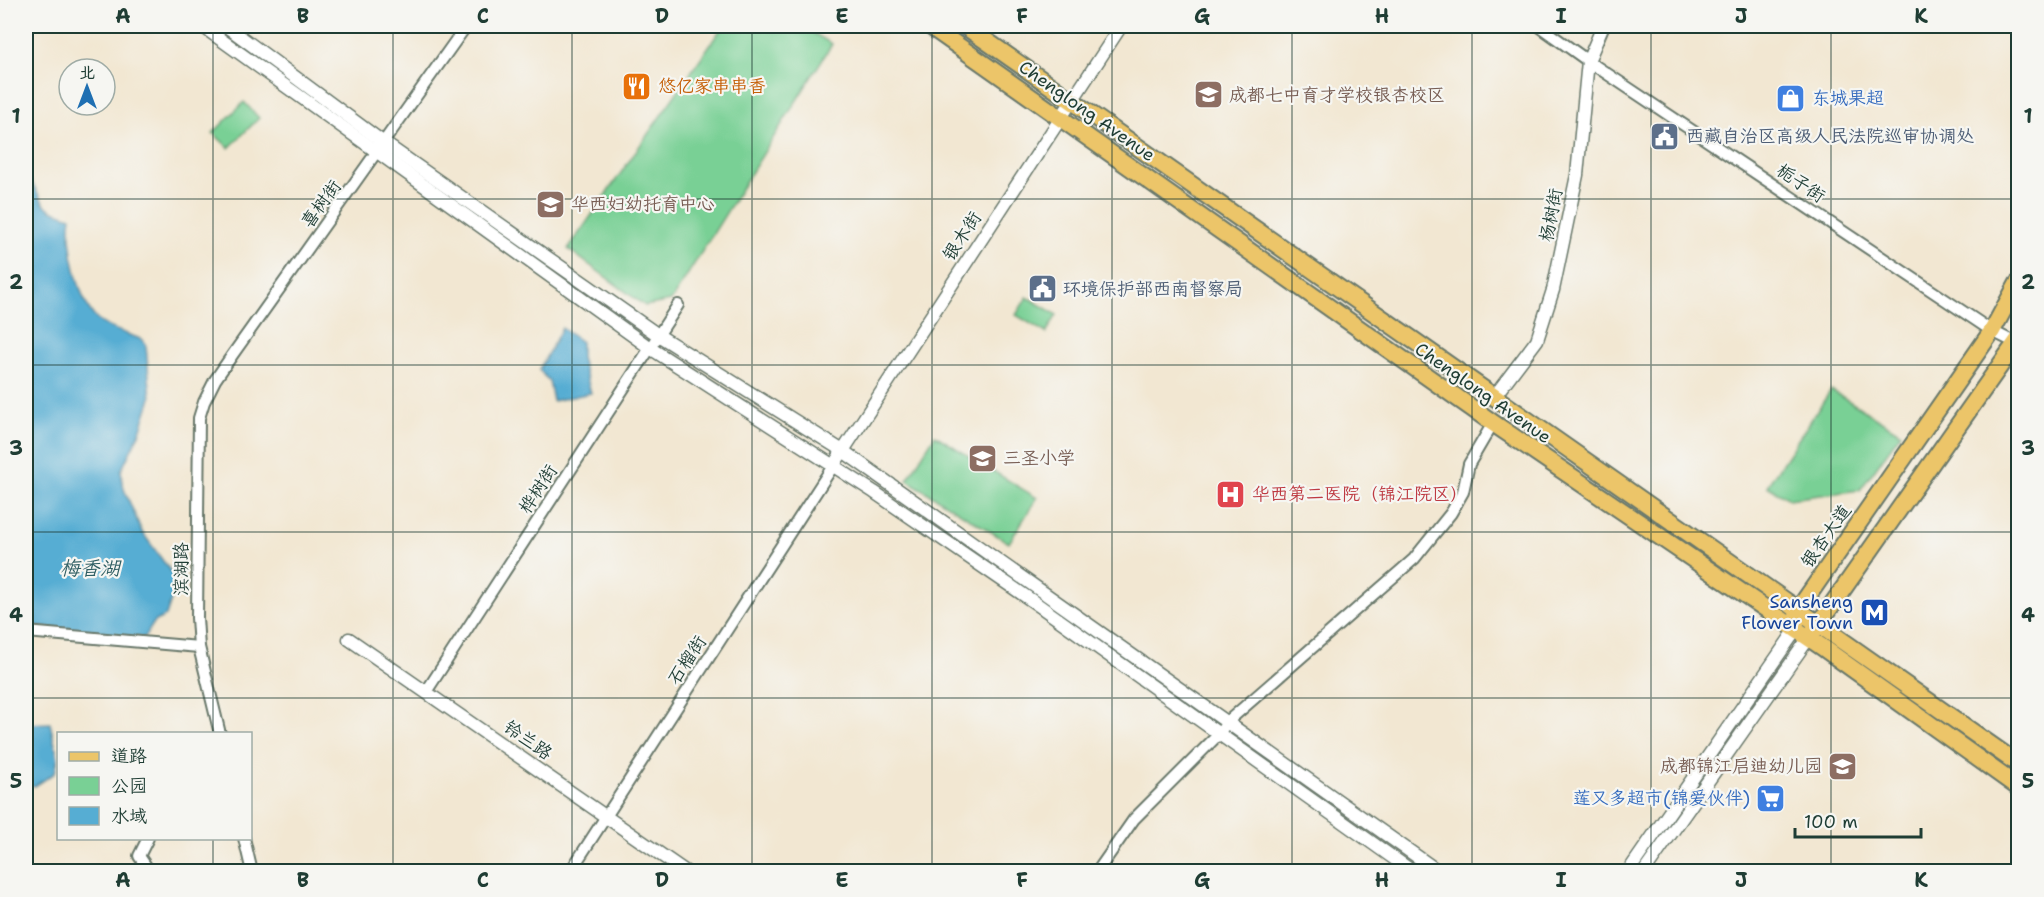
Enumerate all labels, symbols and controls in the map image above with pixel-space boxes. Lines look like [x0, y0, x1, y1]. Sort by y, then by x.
text: A [115, 3, 131, 29]
text: B [297, 3, 309, 29]
text: C [477, 3, 489, 29]
text: D [655, 3, 669, 29]
text: E [835, 3, 849, 29]
text: F [1016, 3, 1028, 29]
text: G [1194, 3, 1210, 29]
text: H [1375, 3, 1389, 29]
text: I [1555, 3, 1567, 29]
text: J [1735, 3, 1748, 29]
text: K [1914, 3, 1928, 29]
street label: Chenglong Avenue [1014, 55, 1160, 167]
north arrow [57, 57, 117, 117]
text: 北 [79, 62, 95, 83]
restaurant icon: 悠亿家串串香 [621, 70, 653, 102]
place label: 悠亿家串串香 [658, 74, 766, 98]
school or university icon: 成都七中育才学校银杏校区 [1192, 79, 1224, 111]
shop icon: 东城果超 [1775, 82, 1807, 114]
place label: 成都七中育才学校银杏校区 [1229, 83, 1445, 107]
place label: 东城果超 [1812, 86, 1884, 110]
text: 1 [11, 103, 21, 129]
text: 1 [2023, 103, 2033, 129]
public building icon: 西藏自治区高级人民法院巡审协调处 [1649, 120, 1681, 152]
place label: 西藏自治区高级人民法院巡审协调处 [1686, 124, 1974, 148]
street label: 栀子街 [1772, 158, 1830, 208]
street label: 喜树街 [295, 175, 347, 233]
street label: 杨树街 [1534, 186, 1568, 244]
school or university icon: 华西妇幼托育中心 [534, 188, 566, 220]
place label: 华西妇幼托育中心 [571, 192, 715, 216]
street label: 银木街 [937, 207, 987, 265]
text: 2 [9, 269, 23, 295]
text: 2 [2021, 269, 2035, 295]
public building icon: 环境保护部西南督察局 [1026, 273, 1058, 305]
place label: 环境保护部西南督察局 [1063, 277, 1243, 301]
street label: Chenglong Avenue [1410, 337, 1556, 449]
text: 3 [9, 435, 23, 461]
text: 3 [2021, 435, 2035, 461]
school or university icon: 三圣小学 [966, 442, 998, 474]
place label: 三圣小学 [1003, 446, 1075, 470]
street label: 桦树街 [513, 460, 563, 518]
hospital icon: 华西第二医院（锦江院区） [1215, 478, 1247, 510]
place label: 华西第二医院（锦江院区） [1252, 482, 1468, 506]
street label: 银杏大道 [1796, 500, 1856, 572]
street label: 滨湖路 [169, 542, 193, 596]
water label: 梅香湖 [60, 555, 122, 581]
place label: Sansheng Flower Town [1741, 590, 1853, 635]
metro station icon: Sansheng Flower Town [1858, 596, 1890, 628]
text: 4 [9, 602, 23, 628]
text: 4 [2021, 602, 2035, 628]
street label: 石榴街 [662, 631, 712, 689]
street label: 铃兰路 [499, 715, 557, 765]
legend [57, 732, 252, 840]
text: 道路 [111, 744, 147, 768]
school or university icon: 成都锦江启迪幼儿园 [1827, 750, 1859, 782]
place label: 成都锦江启迪幼儿园 [1660, 754, 1822, 778]
text: 5 [10, 768, 22, 794]
text: 5 [2022, 768, 2034, 794]
text: 公园 [111, 774, 147, 798]
supermarket icon: 莲又多超市(锦爱伙伴) [1755, 782, 1787, 814]
place label: 莲又多超市(锦爱伙伴) [1573, 786, 1750, 810]
scale bar [1795, 801, 1921, 839]
text: 水域 [111, 804, 147, 828]
text: 100 m [1804, 810, 1858, 834]
text: A [115, 867, 131, 893]
text: B [297, 867, 309, 893]
text: C [477, 867, 489, 893]
text: D [655, 867, 669, 893]
text: E [835, 867, 849, 893]
text: F [1016, 867, 1028, 893]
text: G [1194, 867, 1210, 893]
text: H [1375, 867, 1389, 893]
text: I [1555, 867, 1567, 893]
text: J [1735, 867, 1748, 893]
text: K [1914, 867, 1928, 893]

